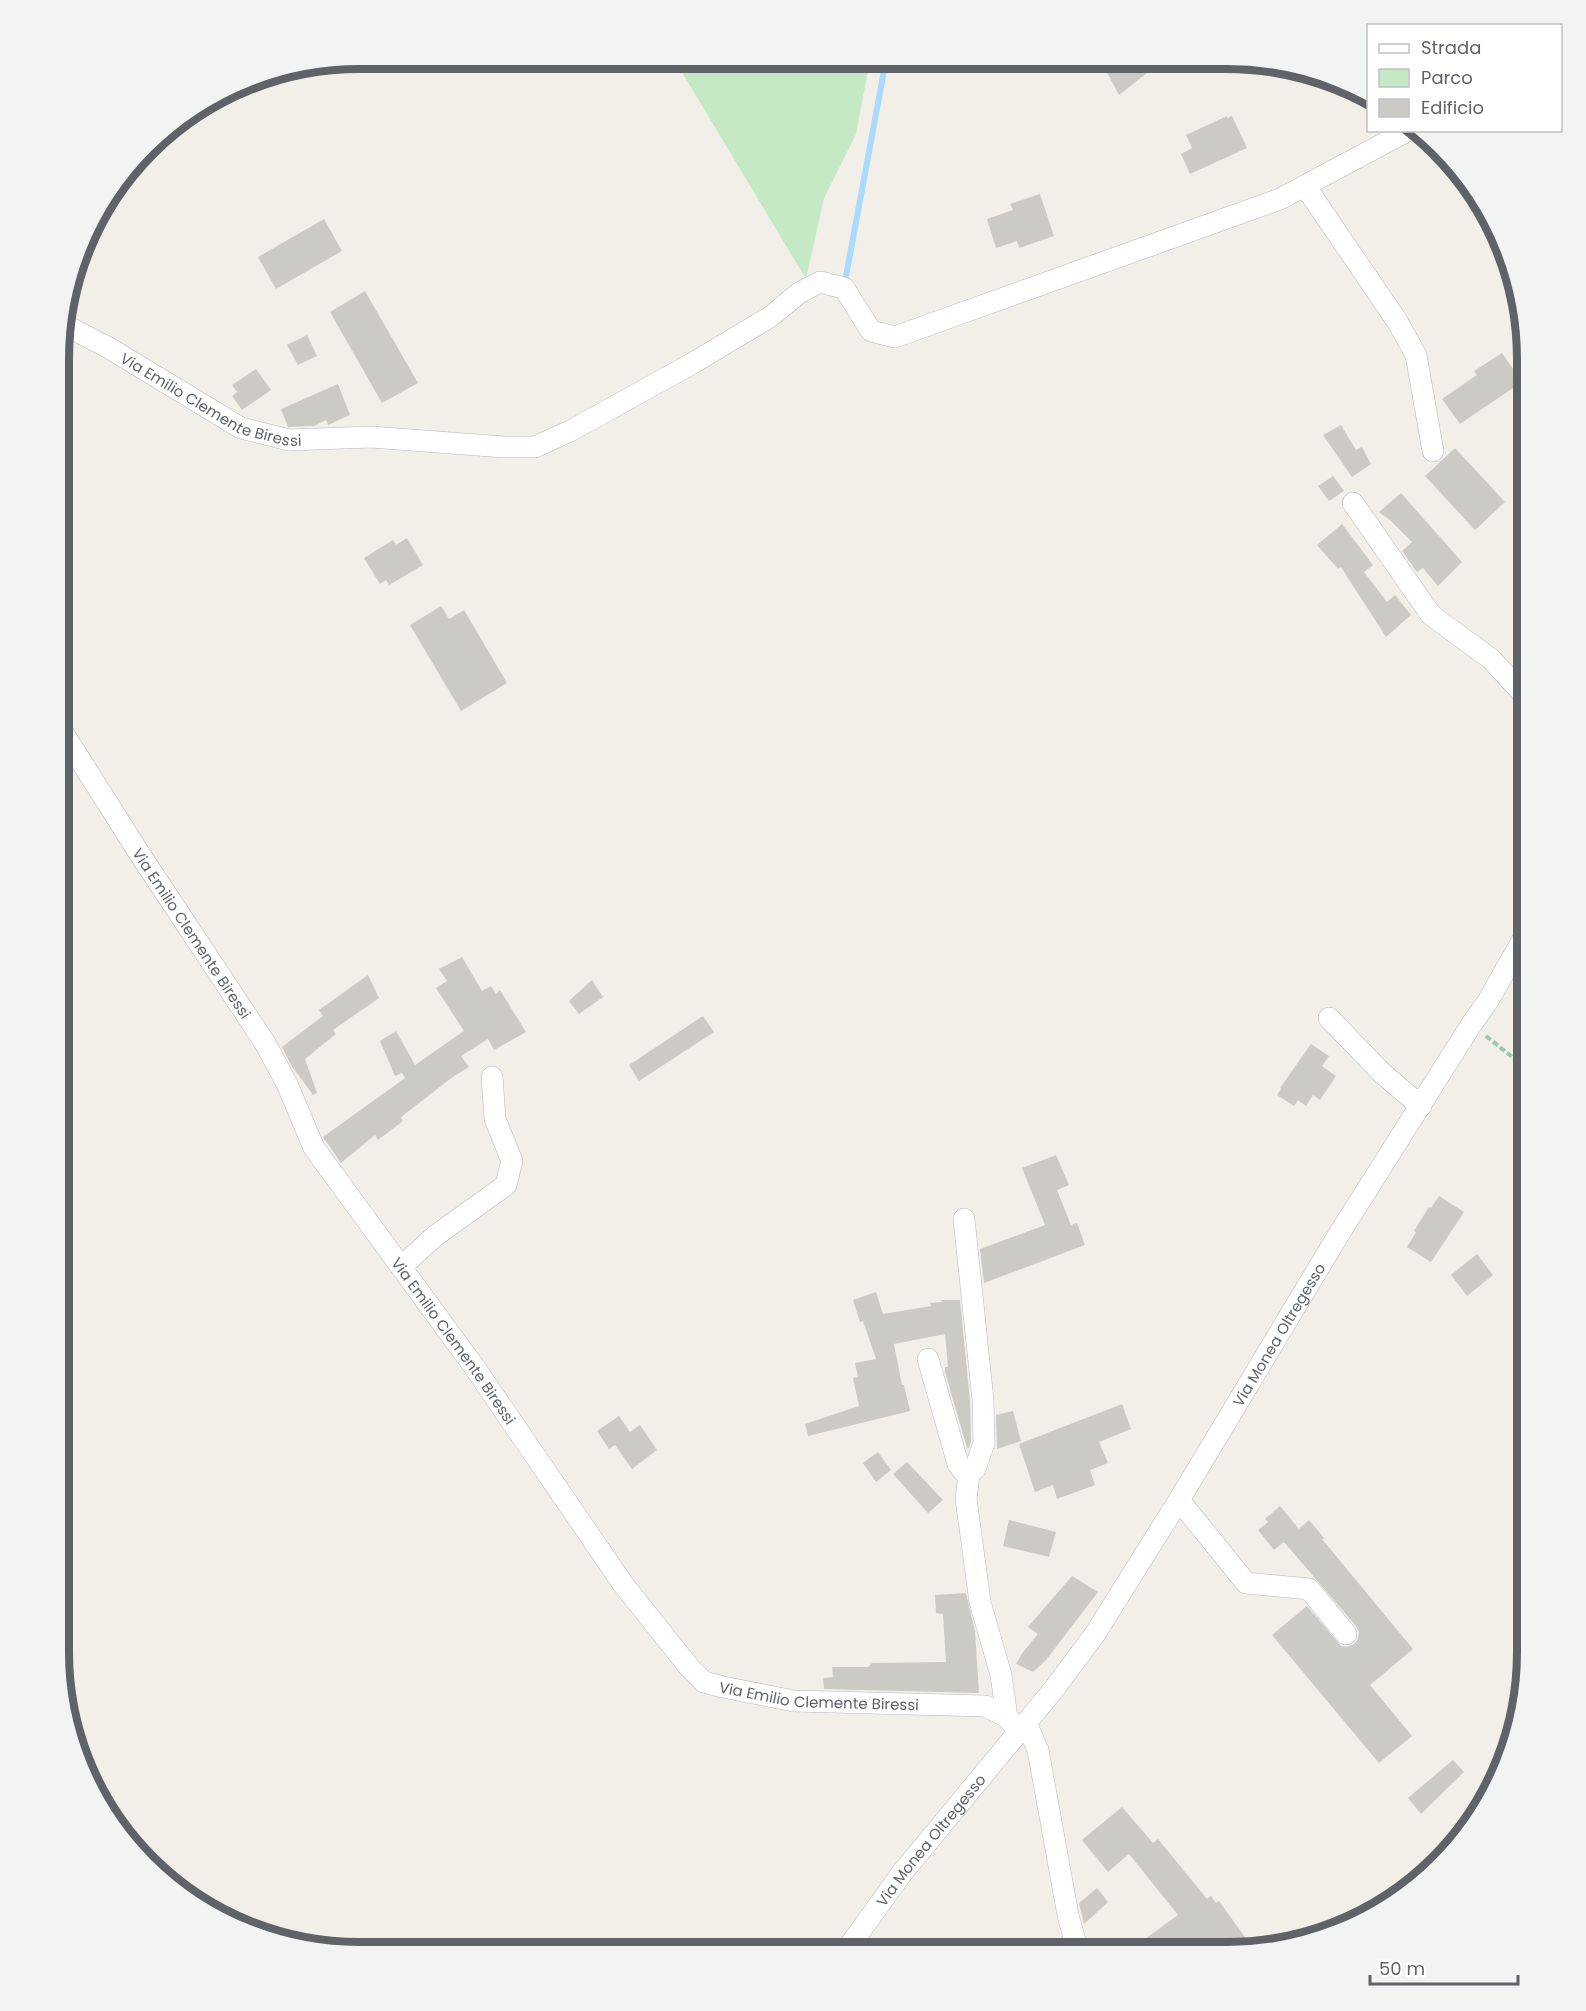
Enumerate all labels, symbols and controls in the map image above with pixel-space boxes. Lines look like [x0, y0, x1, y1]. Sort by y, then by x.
legend [1367, 24, 1562, 132]
text: Strada [1421, 35, 1481, 60]
text: Parco [1421, 65, 1473, 90]
text: Edificio [1421, 95, 1484, 120]
street label: Via Emilio Clemente Biressi [117, 347, 302, 450]
street label: Via Emilio Clemente Biressi [128, 844, 256, 1023]
street label: Via Emilio Clemente Biressi [387, 1253, 521, 1428]
street label: Via Monea Oltregesso [1227, 1259, 1330, 1410]
street label: Via Emilio Clemente Biressi [717, 1676, 919, 1715]
street label: Via Monea Oltregesso [871, 1769, 990, 1910]
scale bar [1370, 1948, 1518, 1986]
text: 50 m [1379, 1956, 1425, 1981]

